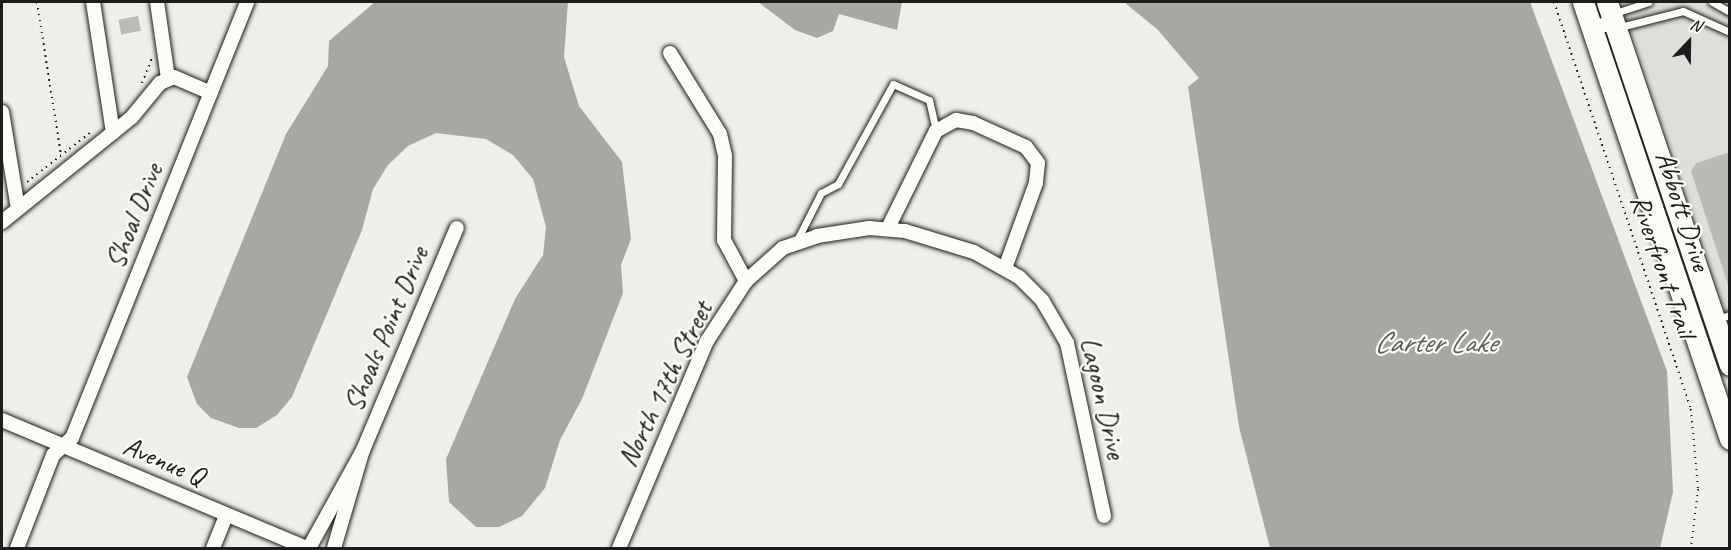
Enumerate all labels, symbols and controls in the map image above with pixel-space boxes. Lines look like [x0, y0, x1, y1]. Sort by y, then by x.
north arrow [1659, 12, 1719, 72]
text: N [1687, 14, 1704, 36]
street label: Abbott Drive [1648, 147, 1718, 275]
street label: Shoal Drive [98, 159, 170, 273]
street label: Riverfront Trail [1623, 190, 1703, 342]
street label: Shoals Point Drive [336, 242, 436, 416]
street label: North 17th Street [610, 296, 720, 472]
water label: Carter Lake [1374, 324, 1496, 360]
street label: Lagoon Drive [1073, 334, 1133, 462]
street label: Avenue Q [118, 429, 210, 493]

